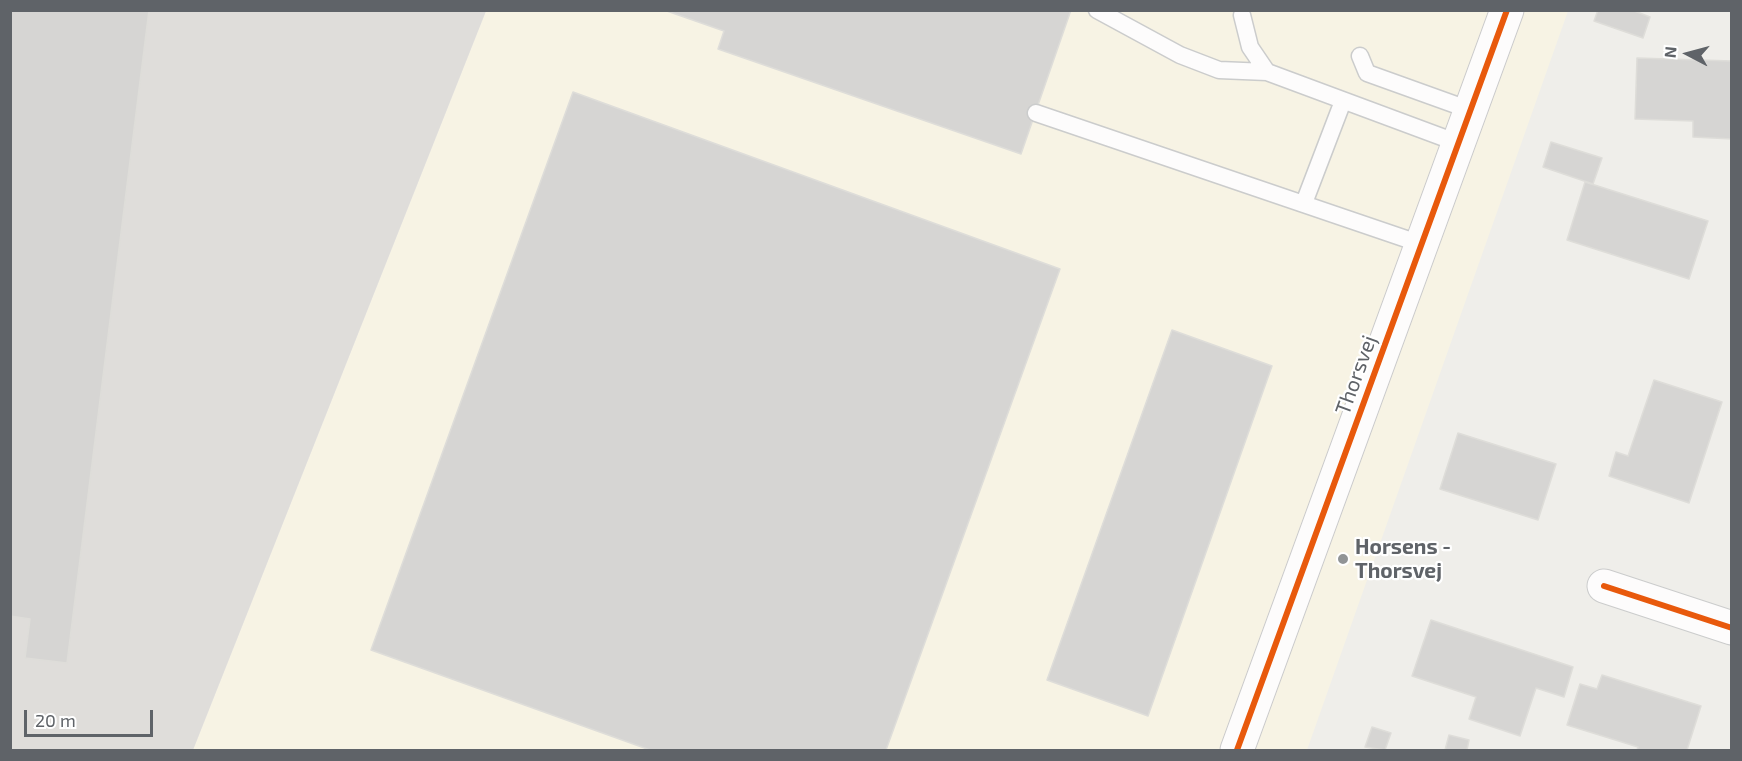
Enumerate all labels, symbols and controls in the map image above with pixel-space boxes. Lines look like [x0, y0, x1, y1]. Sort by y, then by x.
north arrow [1658, 24, 1718, 84]
text: N [1660, 45, 1680, 59]
street label: Thorsvej [1330, 332, 1382, 418]
place label: Horsens - Thorsvej [1355, 534, 1451, 584]
marker: Horsens - Thorsvej [1336, 552, 1350, 566]
scale bar [27, 698, 156, 736]
text: 20 m [35, 709, 76, 731]

